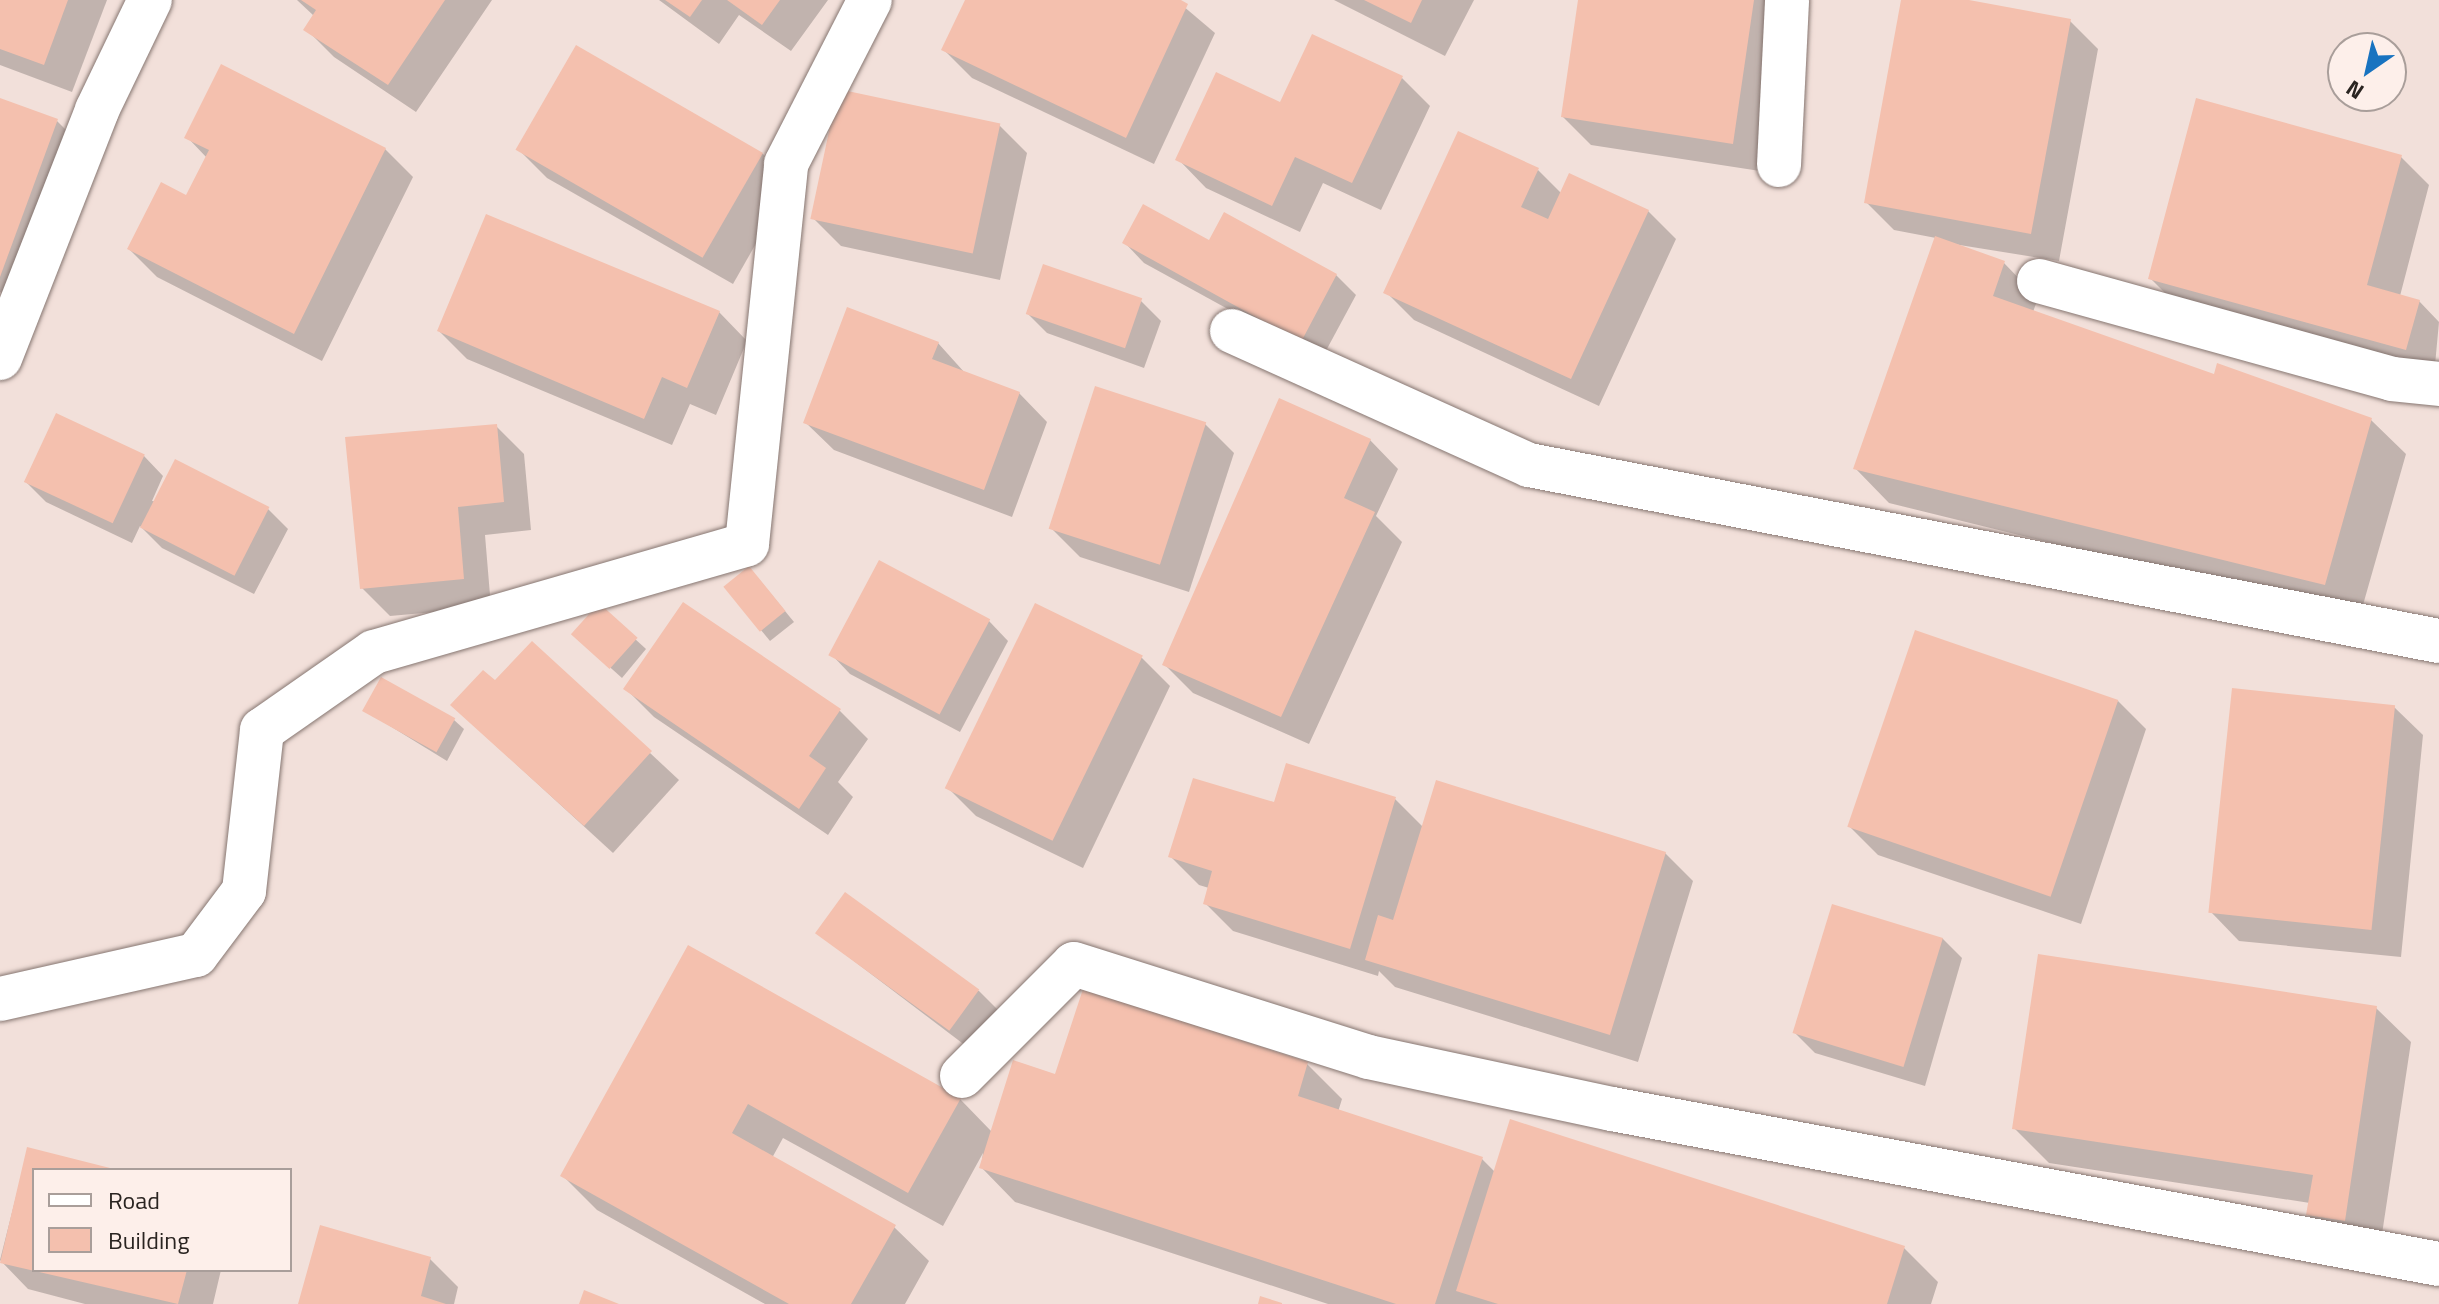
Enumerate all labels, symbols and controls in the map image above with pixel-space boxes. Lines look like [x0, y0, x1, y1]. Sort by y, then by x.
north arrow [2327, 32, 2407, 112]
text: N [2339, 72, 2371, 109]
legend [32, 1168, 292, 1272]
text: Road [108, 1182, 160, 1218]
text: Building [108, 1222, 190, 1258]

